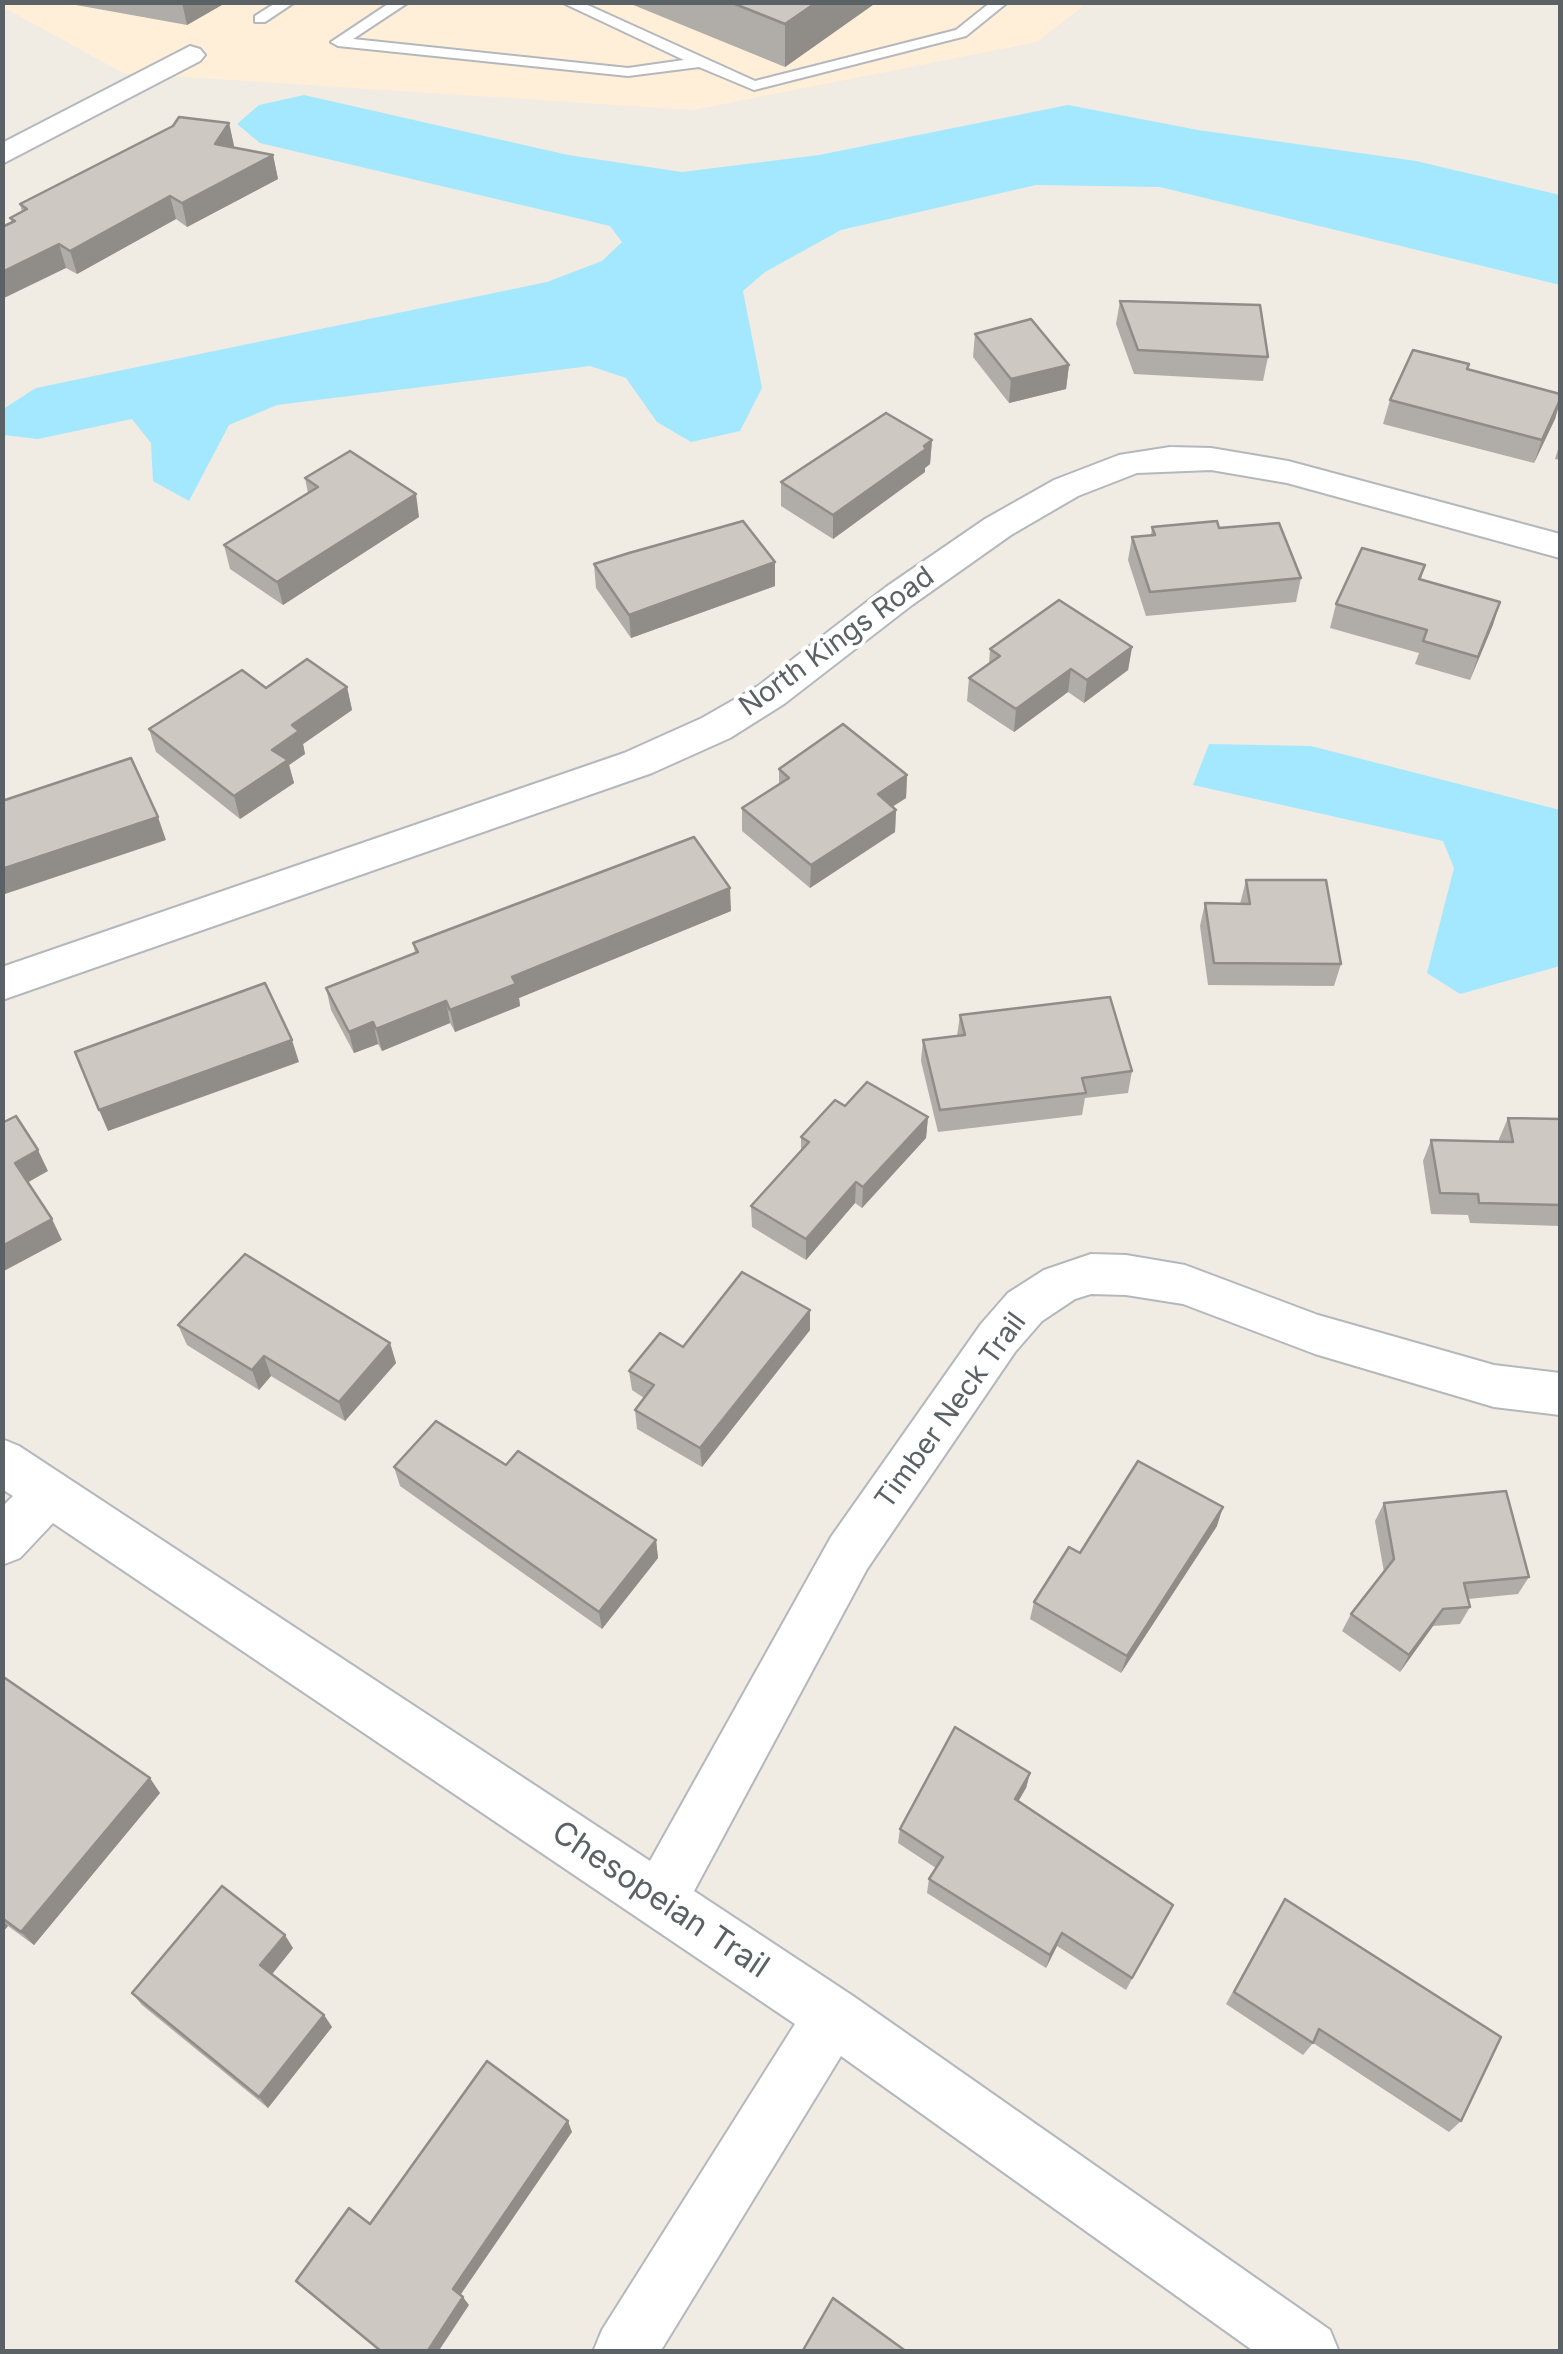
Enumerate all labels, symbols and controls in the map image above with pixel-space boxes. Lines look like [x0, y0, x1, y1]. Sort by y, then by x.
street label: North Kings Road [733, 560, 941, 724]
street label: Timber Neck Trail [869, 1306, 1033, 1516]
street label: Chesopeian Trail [544, 1813, 776, 1987]

